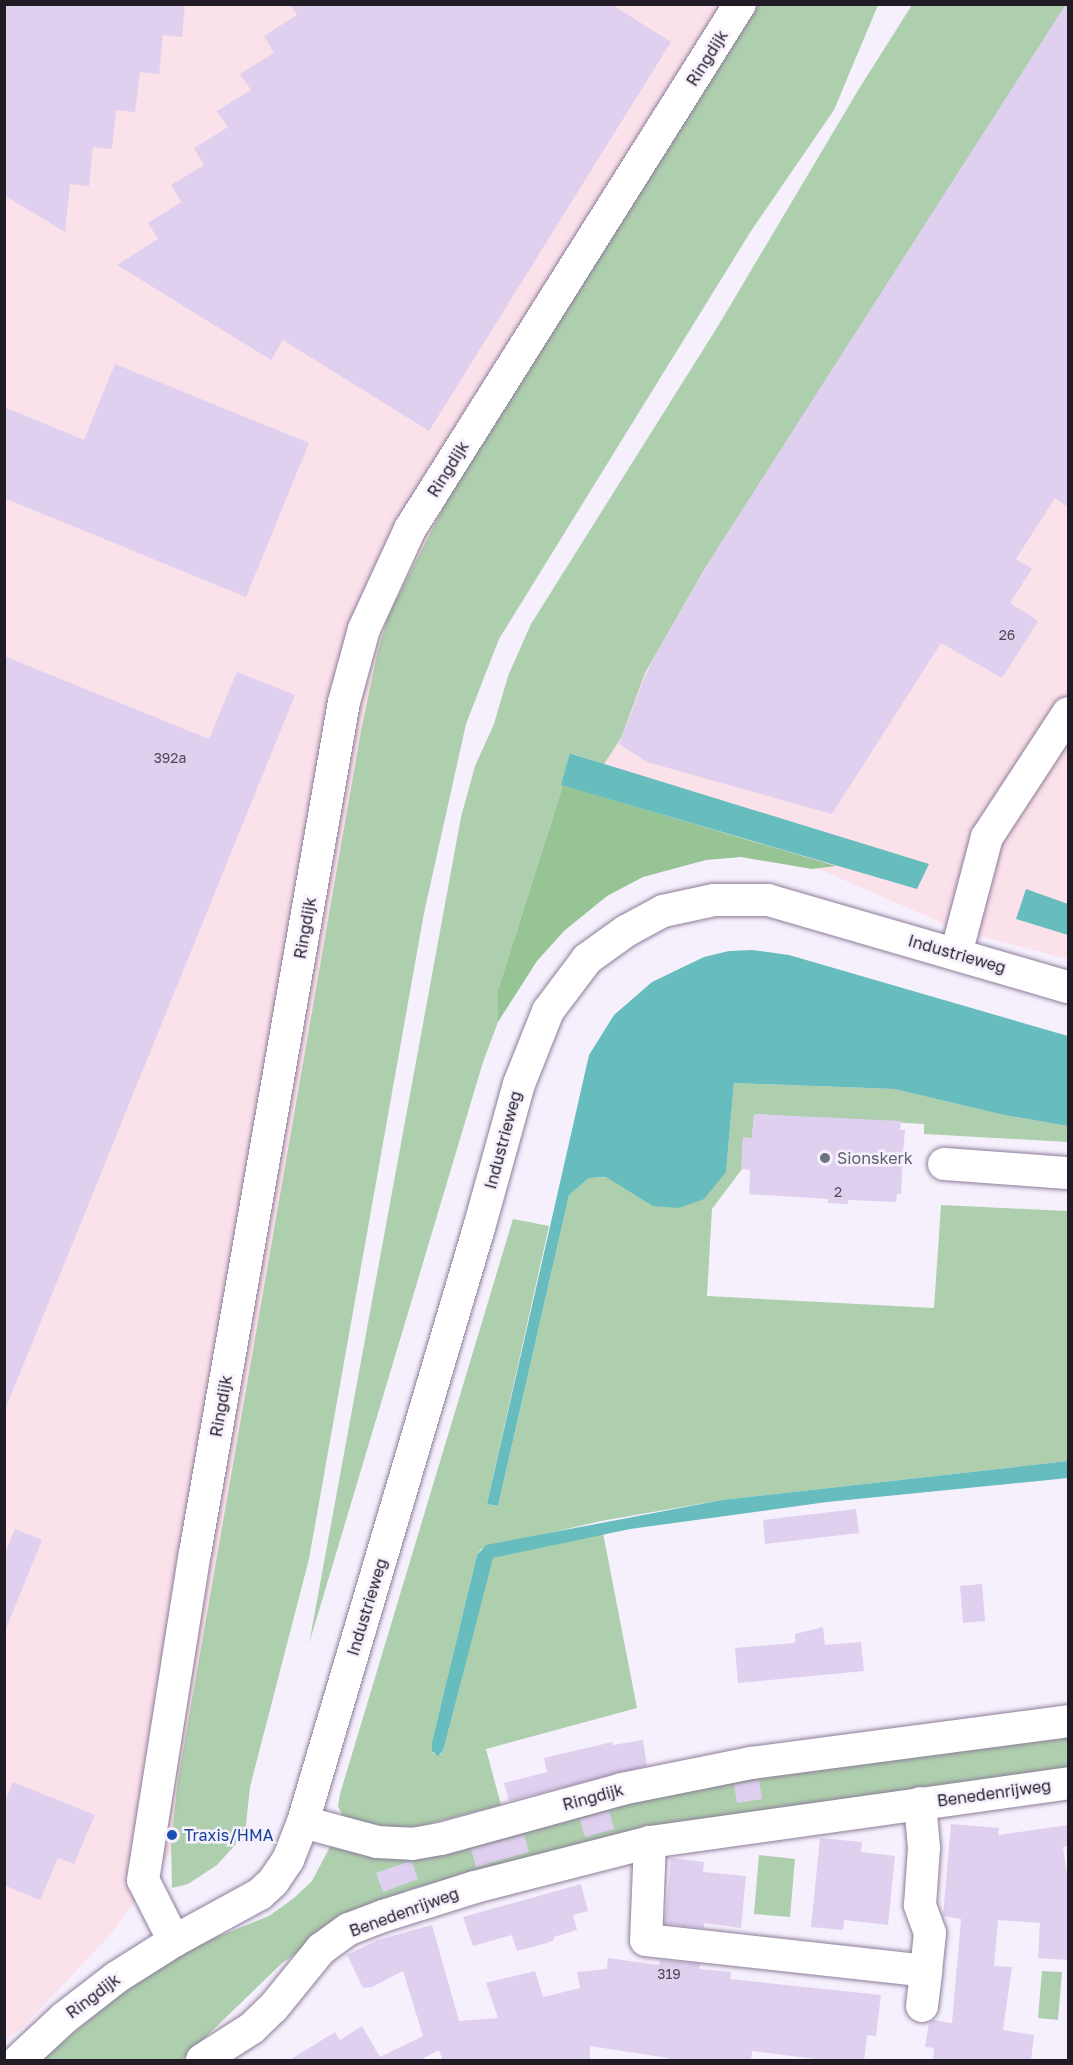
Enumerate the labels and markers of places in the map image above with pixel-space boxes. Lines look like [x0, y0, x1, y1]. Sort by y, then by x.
place label: Sionskerk [837, 1148, 913, 1168]
marker: Sionskerk [818, 1151, 832, 1165]
place label: Traxis/HMA [184, 1825, 273, 1845]
marker: Traxis/HMA [165, 1828, 179, 1842]

